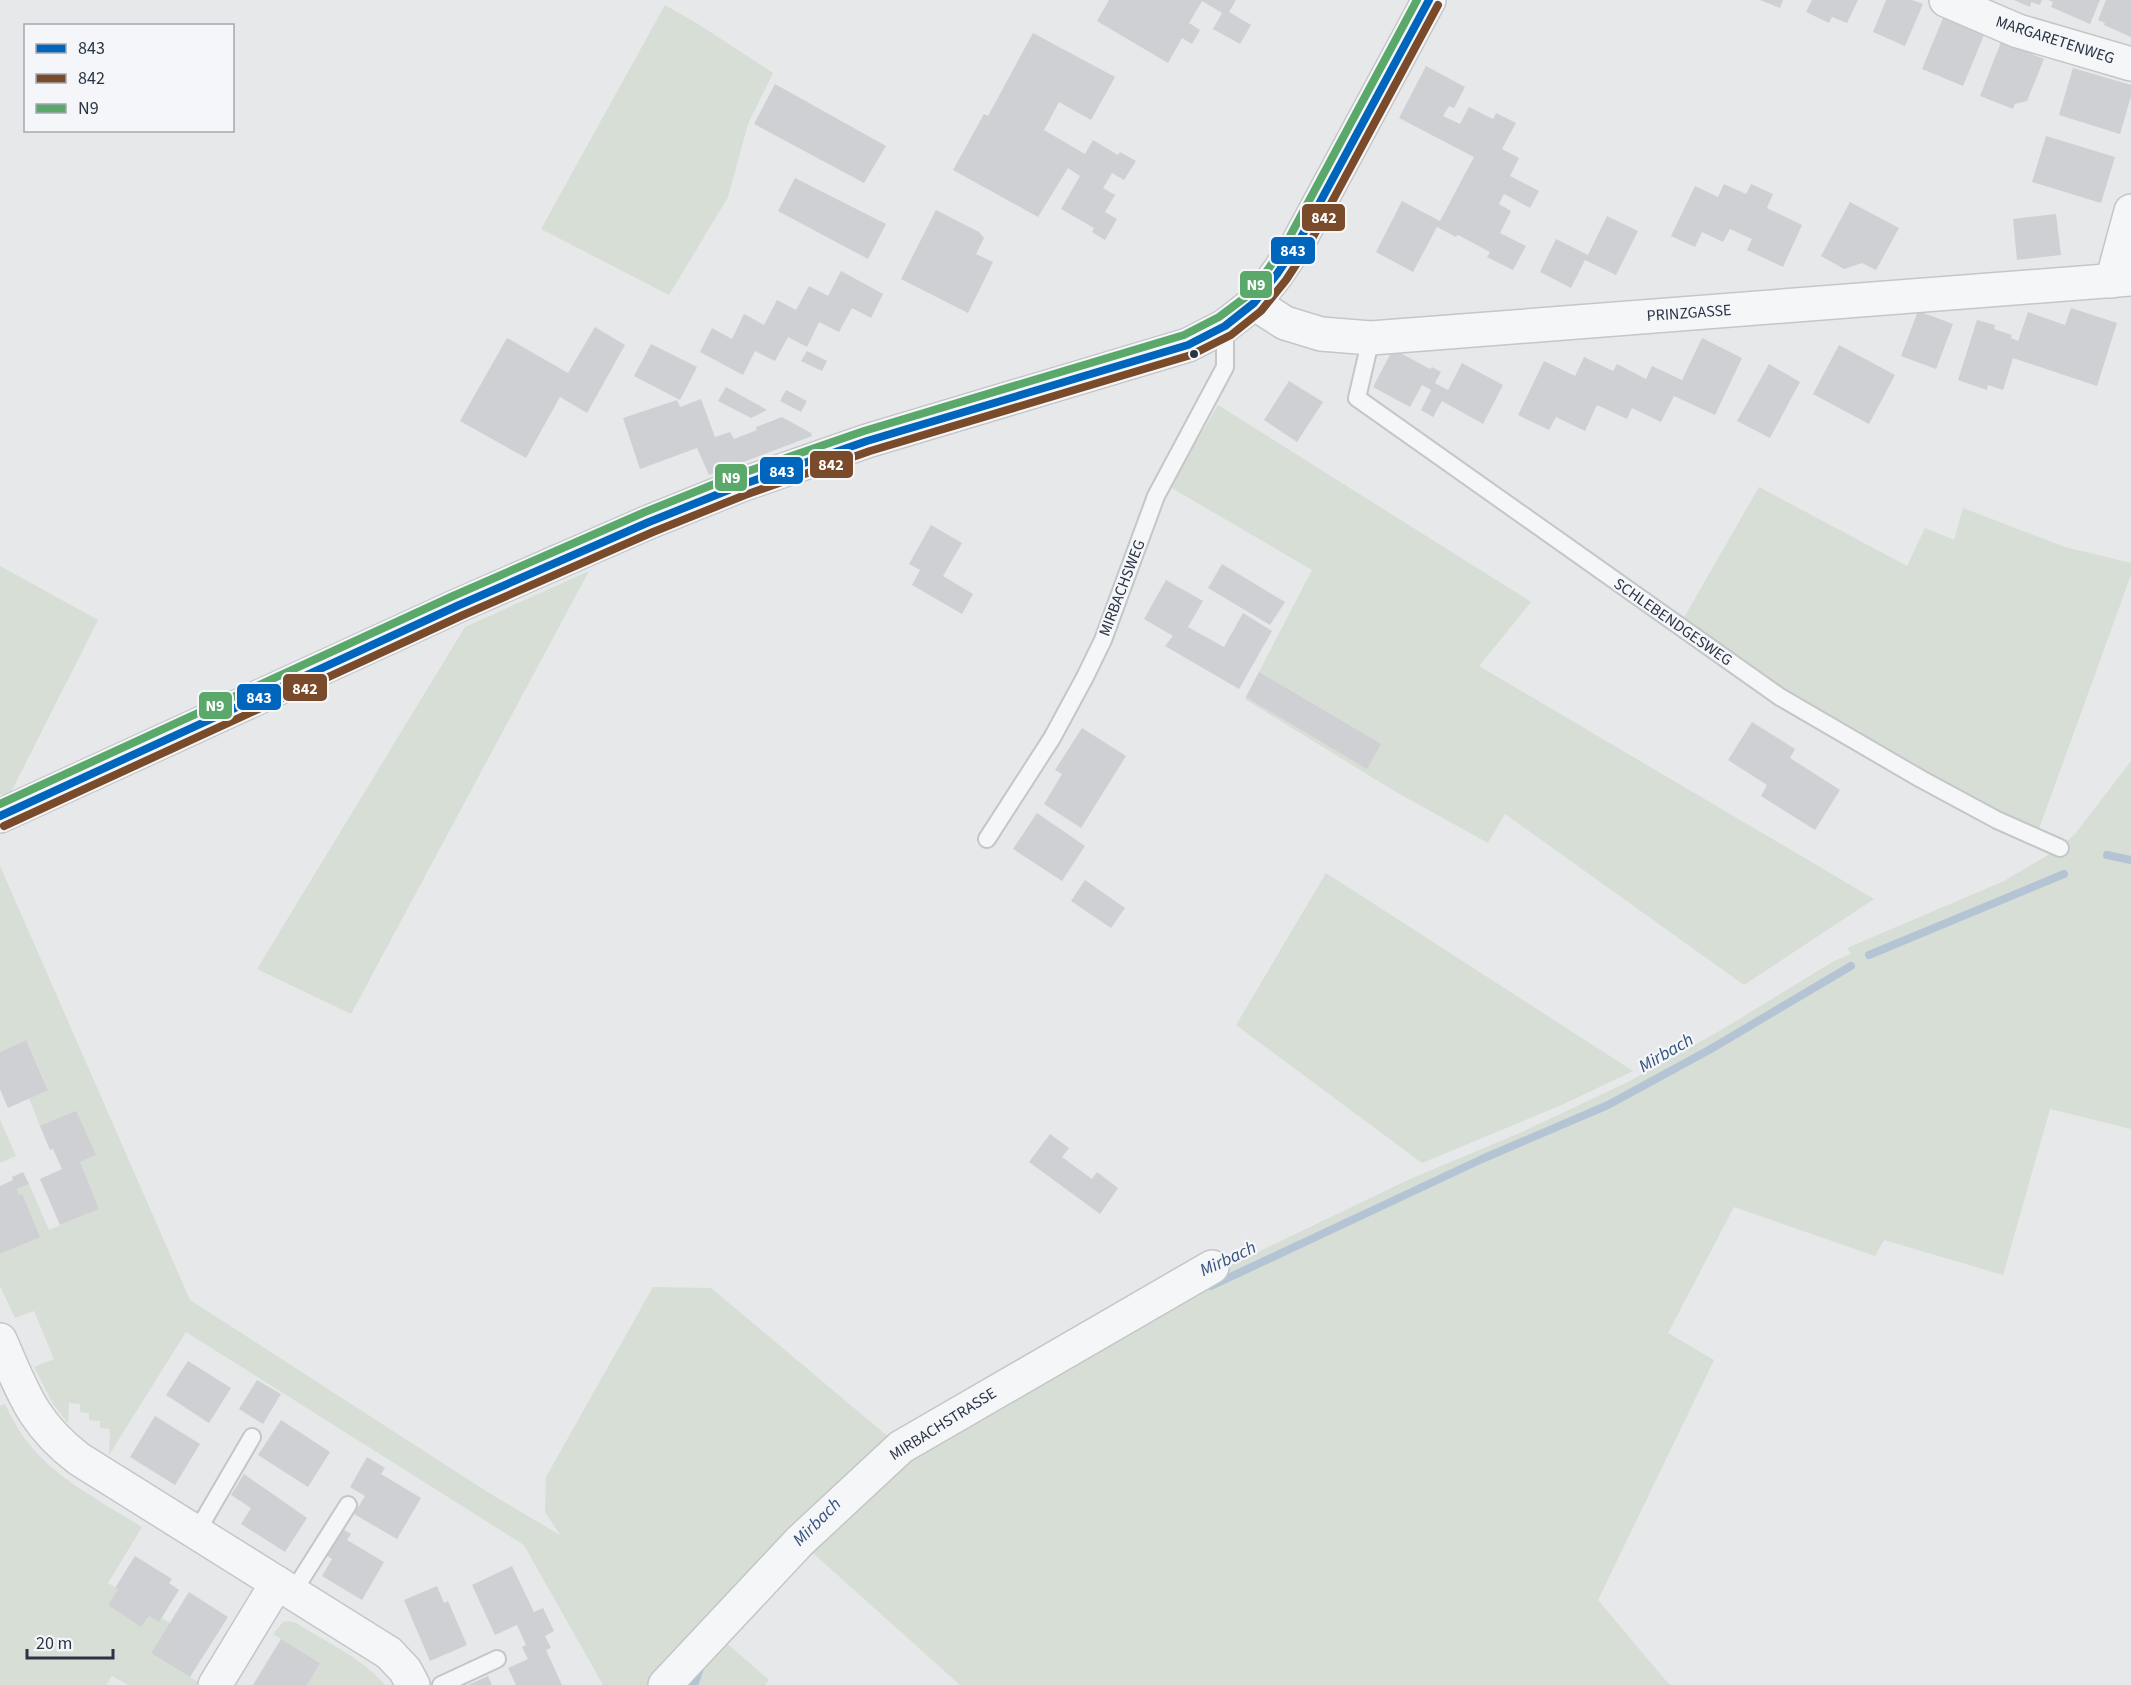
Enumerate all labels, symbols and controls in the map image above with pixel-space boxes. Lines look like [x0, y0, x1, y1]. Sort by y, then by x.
street label: MARGARETENWEG [1993, 10, 2117, 70]
legend [24, 24, 234, 132]
text: 843 [78, 36, 105, 61]
text: 842 [78, 66, 105, 91]
text: N9 [78, 96, 99, 121]
line badge: 842 [1301, 203, 1346, 232]
text: 842 [1311, 207, 1337, 229]
line badge: 843 [1270, 236, 1316, 265]
text: 843 [1280, 240, 1306, 262]
line badge: N9 [1239, 270, 1273, 299]
text: N9 [1246, 274, 1266, 296]
street label: PRINZGASSE [1646, 299, 1732, 327]
unlabelled marker [1188, 348, 1200, 360]
line badge: 842 [809, 450, 854, 479]
text: 842 [818, 454, 844, 476]
line badge: 843 [759, 456, 804, 485]
text: 843 [769, 461, 795, 483]
line badge: N9 [714, 463, 748, 492]
text: N9 [721, 467, 741, 489]
street label: MIRBACHSWEG [1093, 537, 1151, 639]
street label: SCHLEBENDGESWEG [1609, 573, 1737, 671]
line badge: 842 [282, 673, 328, 702]
text: 842 [292, 678, 318, 700]
line badge: 843 [236, 683, 282, 711]
text: 843 [246, 687, 272, 709]
line badge: N9 [198, 691, 233, 720]
text: N9 [205, 695, 225, 717]
water label: Mirbach [1634, 1027, 1698, 1079]
water label: Mirbach [1196, 1235, 1260, 1283]
street label: MIRBACHSTRASSE [885, 1382, 1001, 1466]
water label: Mirbach [787, 1492, 847, 1552]
scale bar [27, 1622, 112, 1660]
text: 20 m [36, 1631, 72, 1656]

